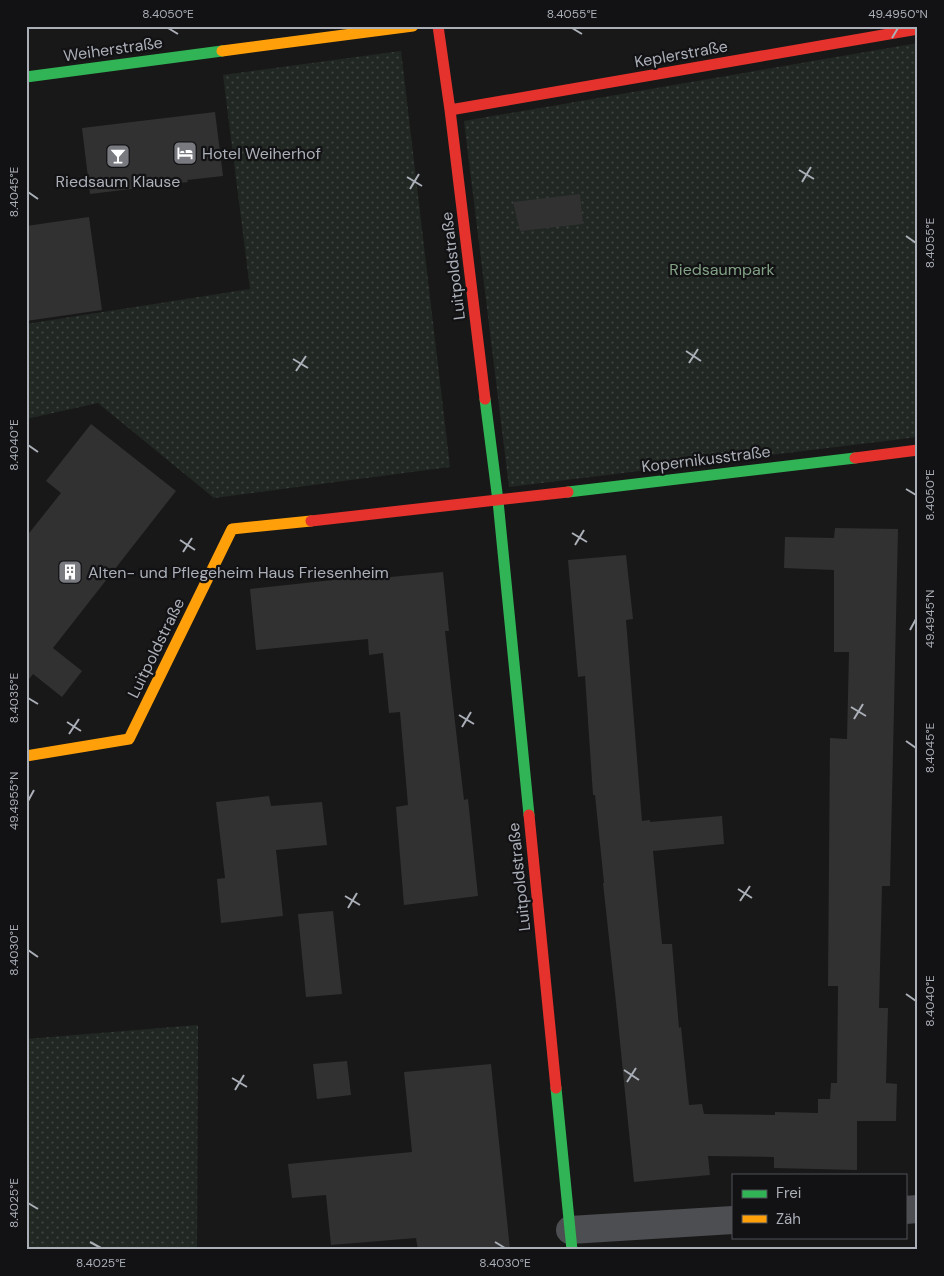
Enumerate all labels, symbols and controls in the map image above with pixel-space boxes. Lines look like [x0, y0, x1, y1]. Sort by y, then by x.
text: 8.4050°E [142, 6, 194, 22]
text: 8.4055°E [547, 6, 598, 22]
text: 49.4950°N [868, 6, 928, 22]
street label: Weiherstraße [62, 32, 164, 66]
street label: Keplerstraße [633, 35, 729, 73]
hotel icon: Hotel Weiherhof [172, 140, 198, 166]
bar icon: Riedsaum Klause [105, 143, 131, 169]
place label: Hotel Weiherhof [202, 143, 321, 164]
text: 8.4045°E [6, 166, 22, 217]
place label: Riedsaum Klause [56, 171, 180, 192]
street label: Luitpoldstraße [436, 211, 470, 321]
text: 8.4055°E [922, 217, 938, 268]
park label: Riedsaumpark [669, 259, 775, 280]
text: 8.4040°E [6, 419, 22, 471]
street label: Kopernikusstraße [640, 441, 772, 477]
text: 8.4050°E [922, 469, 938, 521]
building icon: Alten- und Pflegeheim Haus Friesenheim [57, 559, 83, 585]
place label: Alten- und Pflegeheim Haus Friesenheim [88, 562, 389, 583]
text: 49.4945°N [922, 590, 938, 648]
street label: Luitpoldstraße [123, 594, 189, 702]
text: 8.4035°E [6, 673, 22, 723]
text: 8.4045°E [922, 722, 938, 773]
text: 49.4955°N [6, 772, 22, 830]
street label: Luitpoldstraße [503, 822, 535, 932]
text: 8.4030°E [6, 924, 22, 976]
text: 8.4040°E [922, 975, 938, 1027]
legend [732, 1174, 906, 1238]
text: 8.4025°E [6, 1178, 22, 1228]
text: Frei [776, 1183, 801, 1203]
text: Zäh [776, 1209, 801, 1229]
text: 8.4025°E [76, 1255, 126, 1271]
text: 8.4030°E [479, 1255, 531, 1271]

